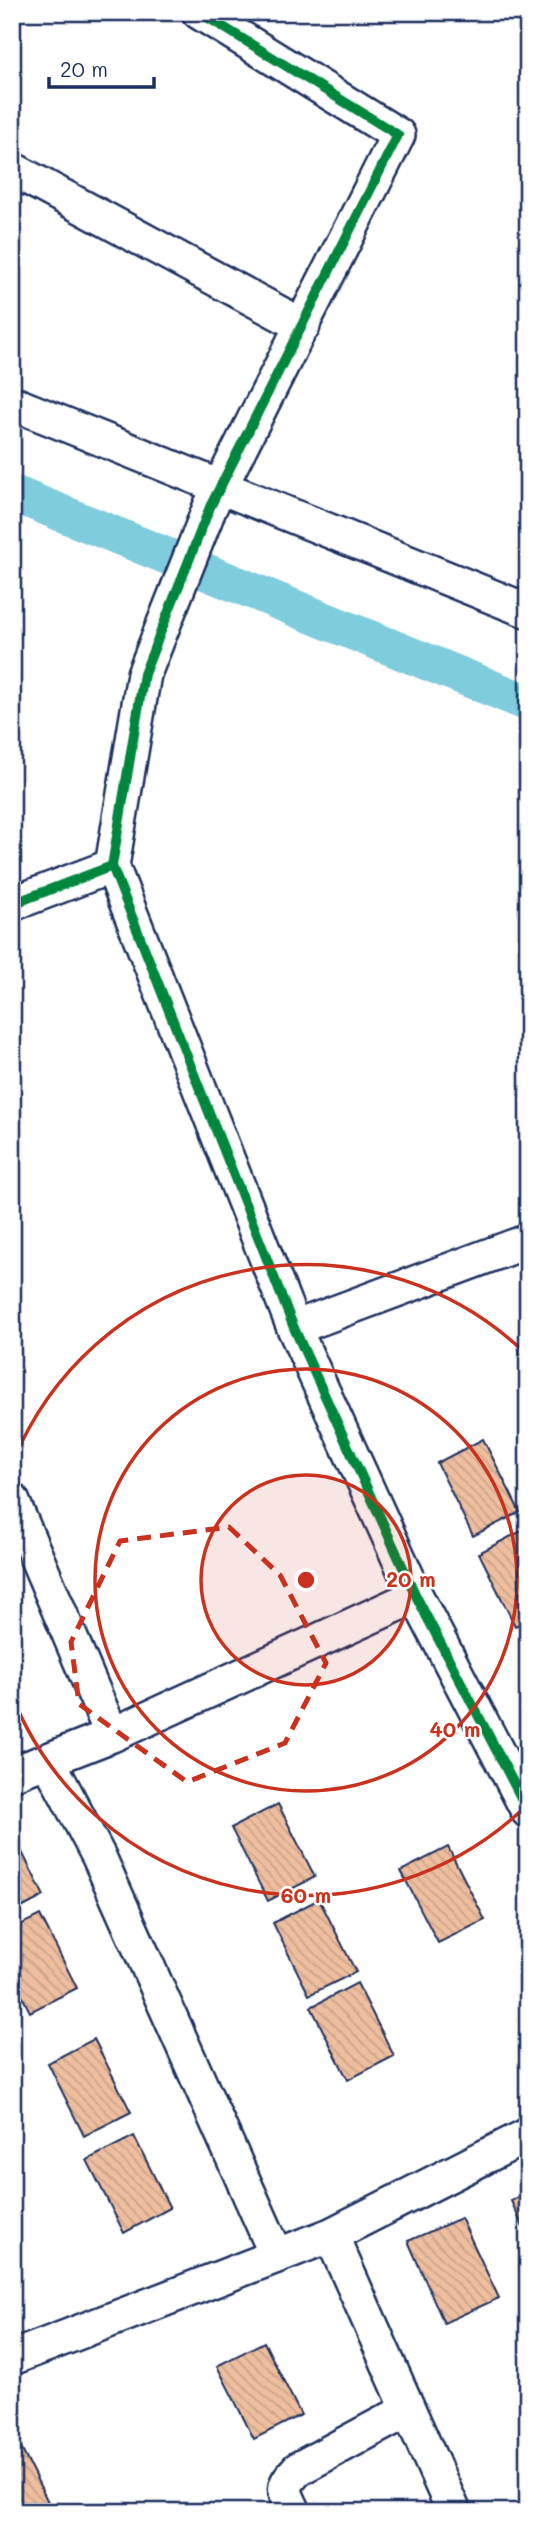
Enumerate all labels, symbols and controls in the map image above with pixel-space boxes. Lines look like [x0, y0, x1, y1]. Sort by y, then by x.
scale bar [49, 46, 154, 90]
text: 20 m [60, 55, 108, 82]
text: 20 m [386, 1565, 436, 1592]
centre of rings [294, 1568, 318, 1592]
text: 40 m [429, 1715, 481, 1742]
text: 60 m [281, 1881, 331, 1908]

